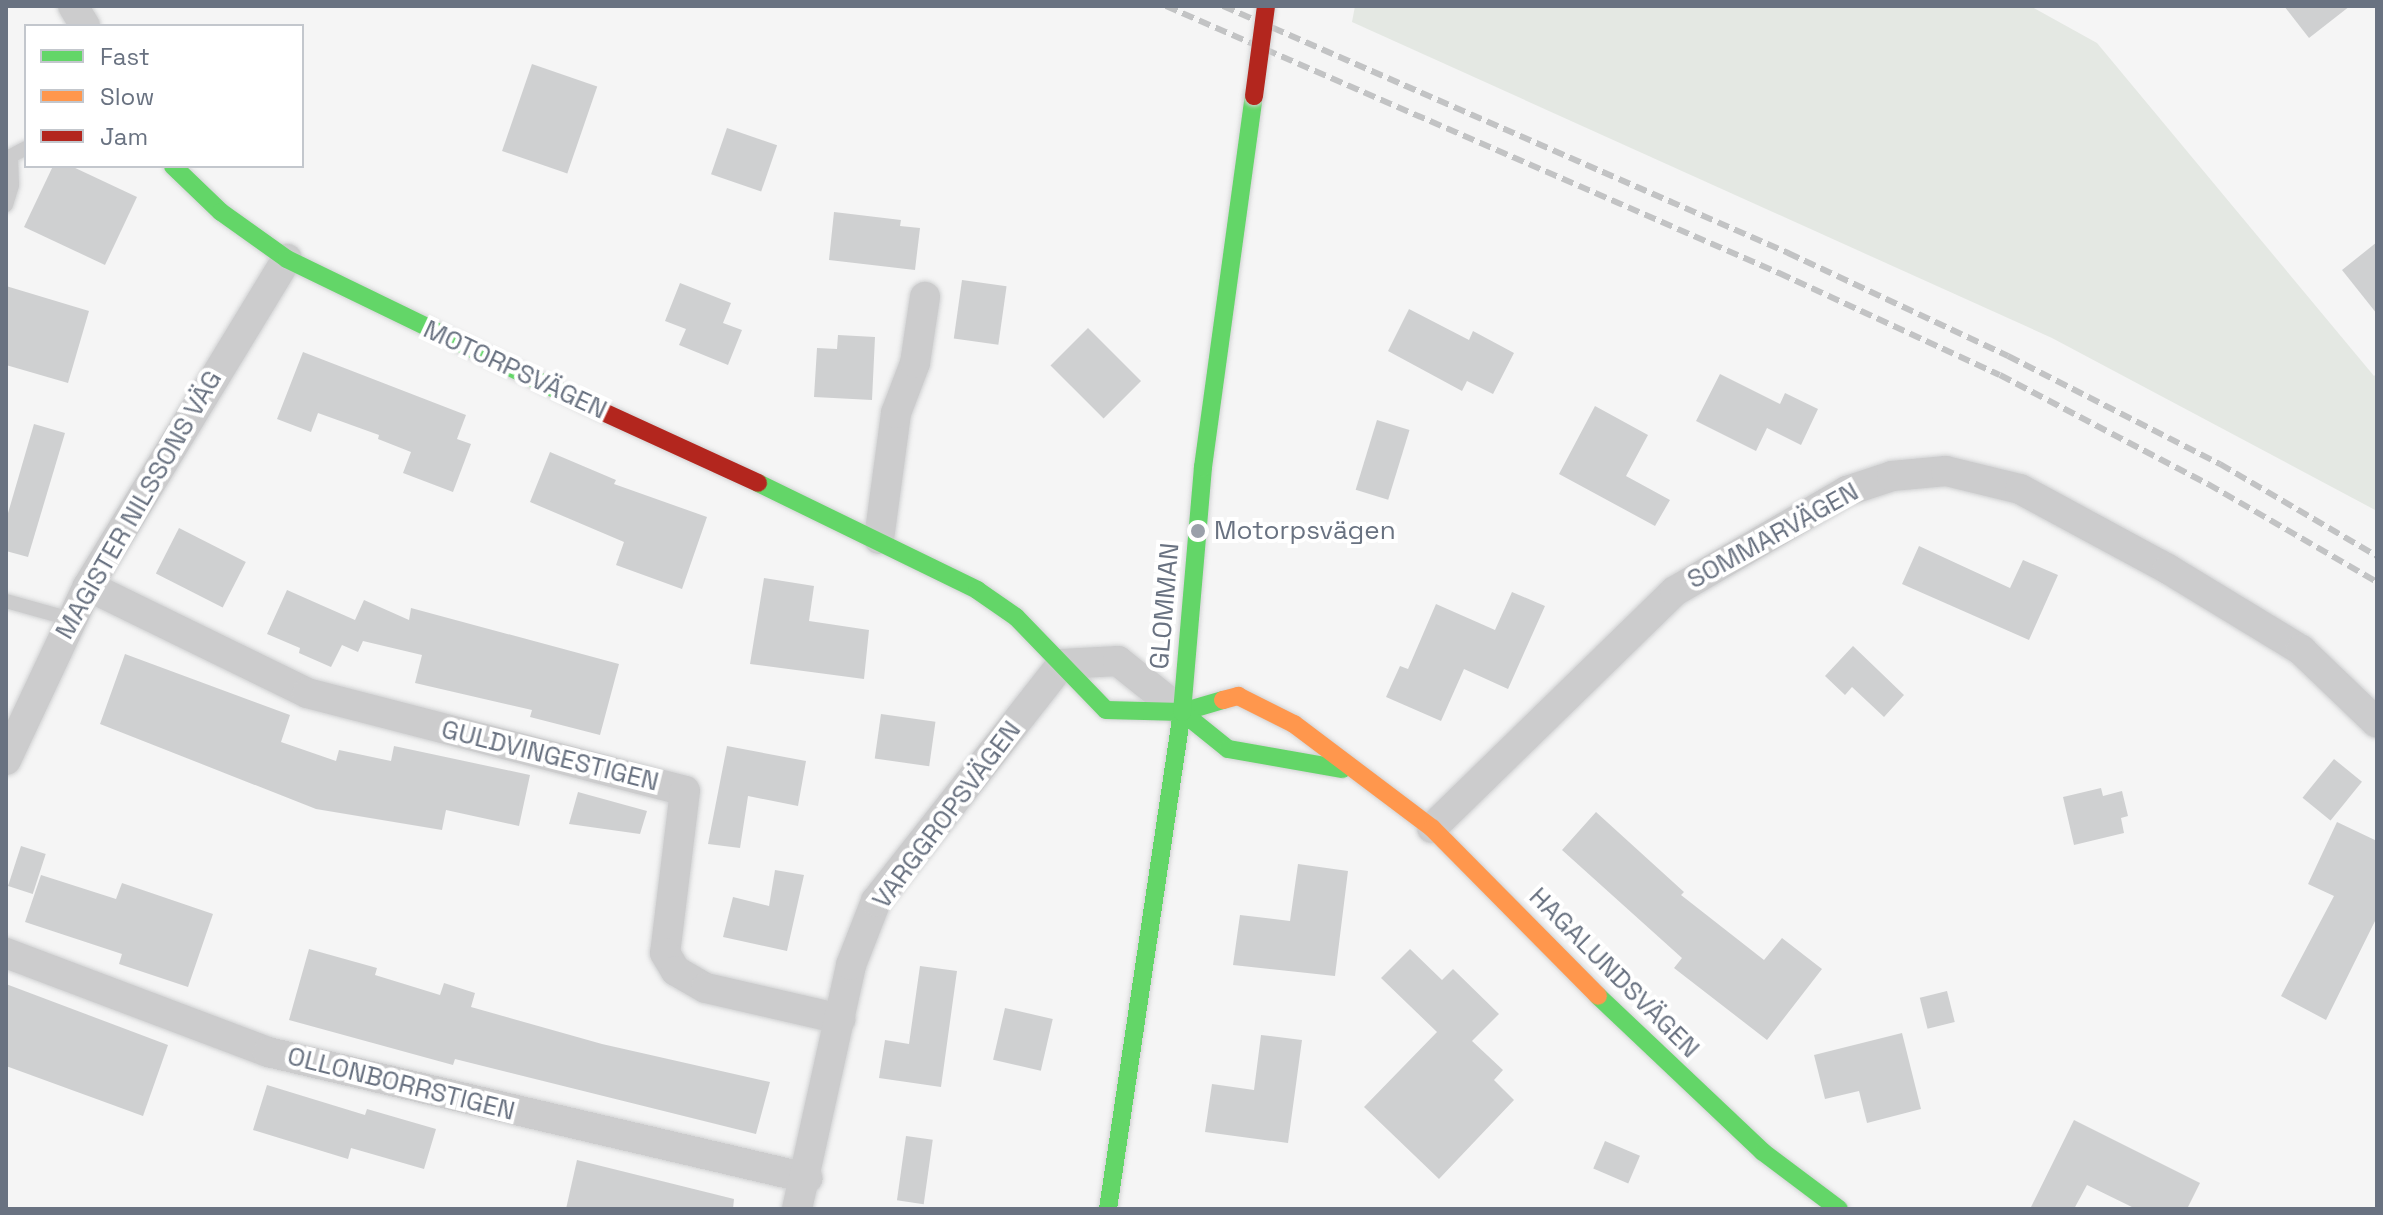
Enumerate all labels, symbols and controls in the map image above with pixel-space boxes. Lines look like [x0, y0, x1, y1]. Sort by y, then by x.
legend [24, 24, 304, 168]
text: Fast [100, 41, 150, 72]
text: Slow [100, 81, 154, 112]
text: Jam [100, 121, 148, 152]
street label: MOTORPSVÄGEN [418, 314, 612, 426]
street label: MAGISTER NILSSONS VÄG [49, 365, 229, 645]
street label: SOMMARVÄGEN [1682, 476, 1864, 596]
place label: Motorpsvägen [1214, 515, 1396, 547]
marker: Motorpsvägen [1189, 522, 1207, 540]
street label: GLOMMAN [1144, 541, 1186, 671]
street label: GULDVINGESTIGEN [438, 714, 662, 798]
street label: VARGGROPSVÄGEN [866, 715, 1028, 915]
street label: HAGALUNDSVÄGEN [1522, 881, 1706, 1065]
street label: OLLONBORRSTIGEN [284, 1041, 518, 1127]

